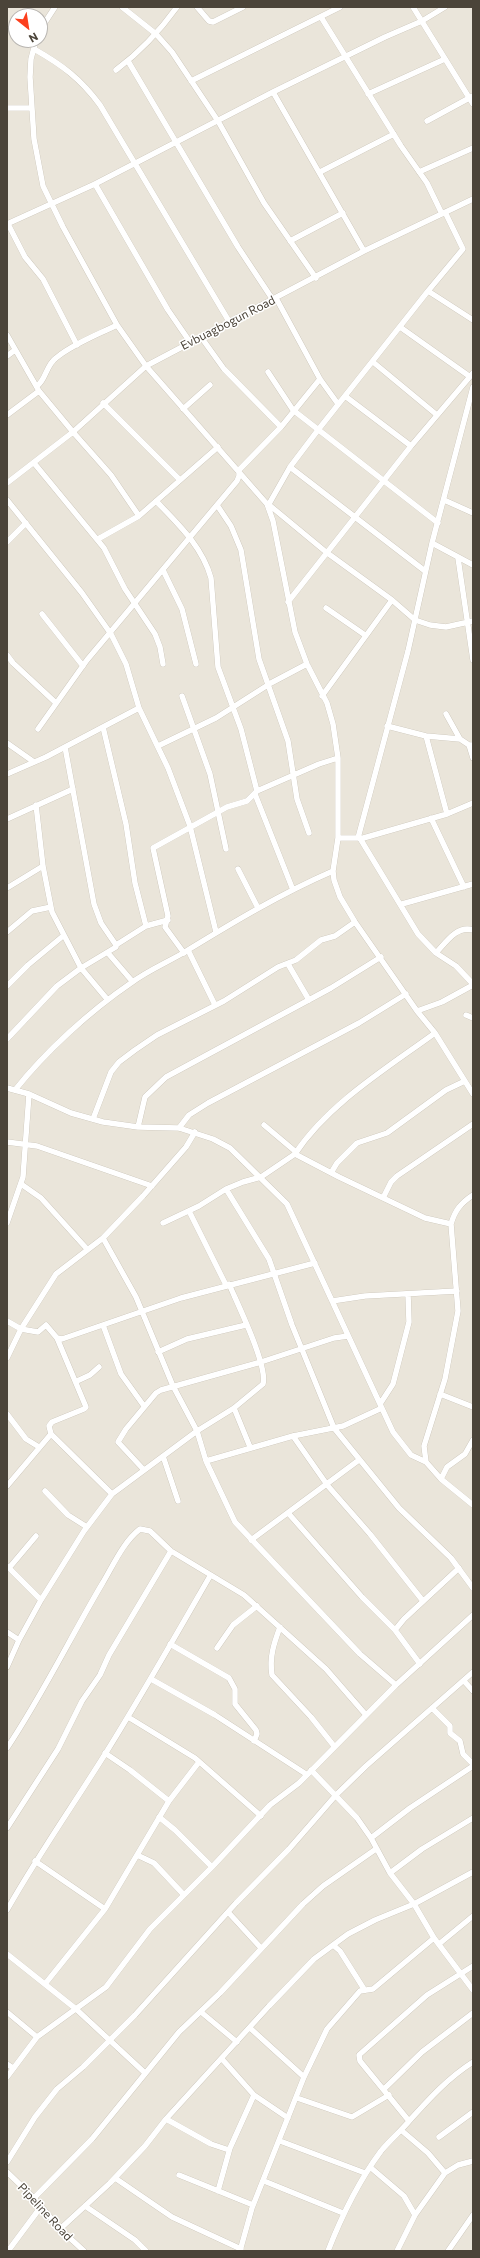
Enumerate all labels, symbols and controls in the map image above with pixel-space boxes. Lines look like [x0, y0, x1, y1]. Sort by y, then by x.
north arrow [8, 8, 48, 48]
text: N [27, 30, 41, 46]
street label: Evbuagbogun Road [178, 293, 278, 353]
street label: Pipeline Road [15, 2180, 75, 2244]

